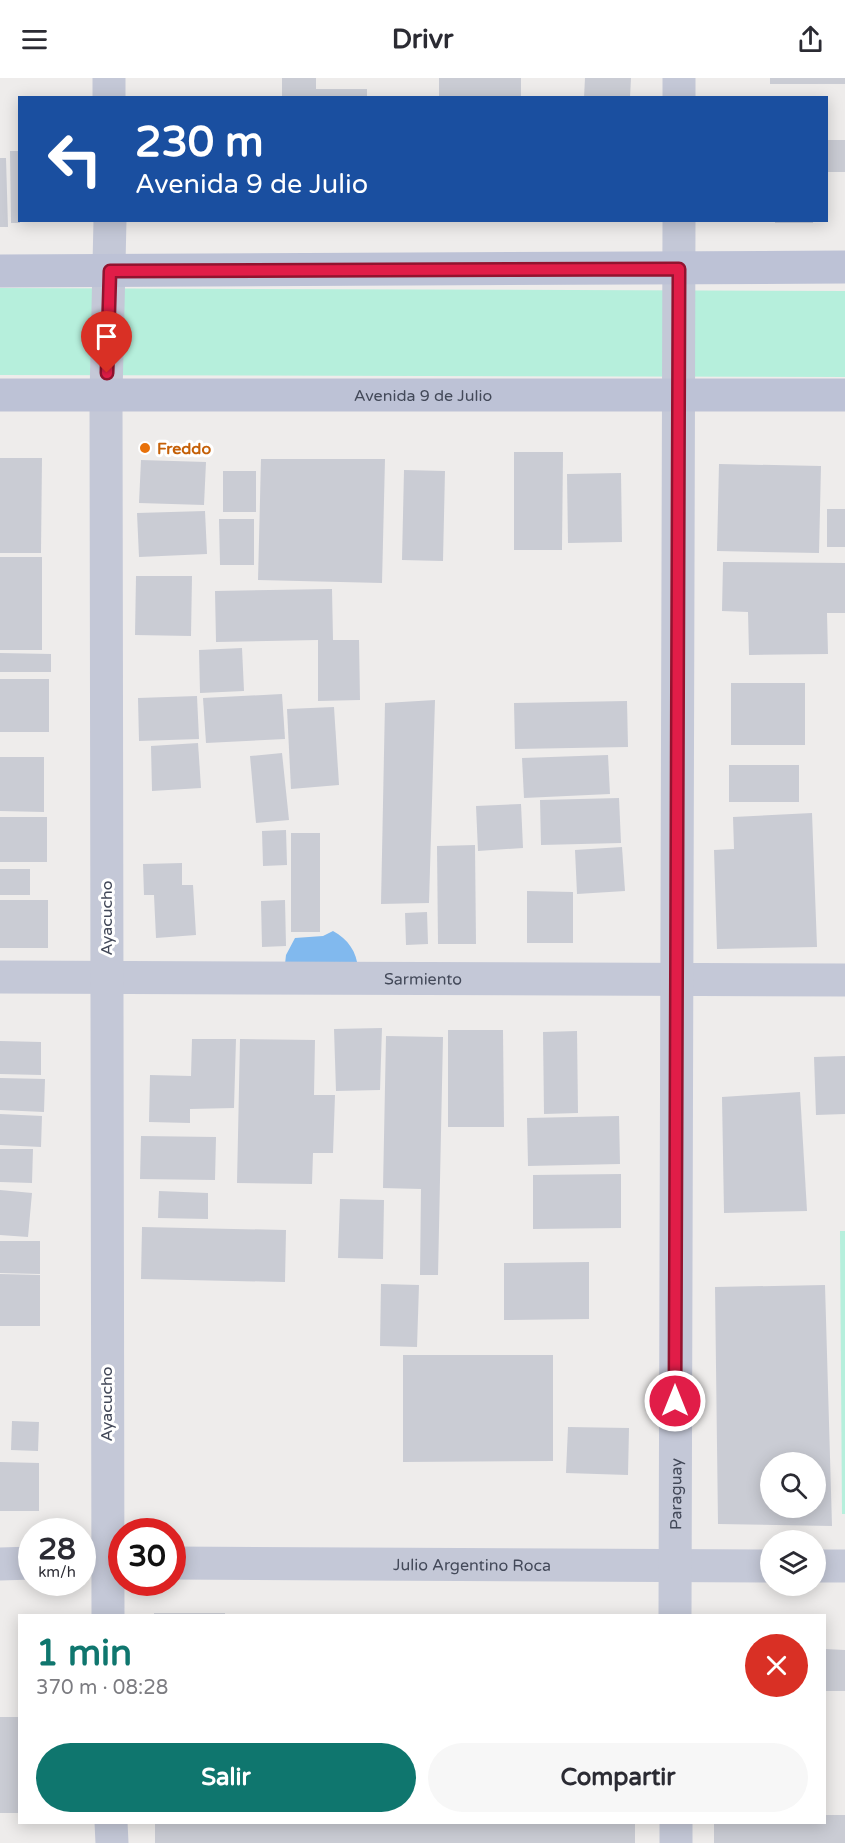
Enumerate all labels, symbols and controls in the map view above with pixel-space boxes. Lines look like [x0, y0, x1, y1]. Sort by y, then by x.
icon: menu [18, 23, 51, 56]
text: Drivr [392, 23, 453, 56]
icon: share [794, 23, 827, 56]
text: 230 m [135, 117, 264, 168]
icon: left [36, 120, 114, 198]
text: Avenida 9 de Julio [135, 168, 368, 201]
pin [81, 311, 132, 373]
icon: arrive [90, 320, 123, 353]
street label: Avenida 9 de Julio [354, 386, 492, 406]
place label: Freddo [157, 439, 211, 459]
marker: Freddo [138, 441, 152, 455]
street label: Ayacucho [97, 880, 117, 956]
street label: Sarmiento [384, 969, 462, 990]
street label: Ayacucho [97, 1366, 117, 1442]
position arrow [643, 1369, 707, 1433]
map controls [760, 1452, 826, 1596]
button: search [760, 1452, 826, 1518]
street label: Paraguay [666, 1458, 686, 1530]
speed limit sign: 30 [108, 1518, 186, 1596]
button: layers [760, 1530, 826, 1596]
text: 28 [38, 1531, 76, 1568]
street label: Julio Argentino Roca [393, 1555, 551, 1576]
text: km/h [38, 1563, 76, 1581]
text: 1 min [36, 1632, 132, 1675]
button: close [745, 1634, 808, 1697]
text: 370 m · 08:28 [36, 1676, 168, 1700]
button: Salir [36, 1743, 416, 1812]
button: Compartir [428, 1743, 808, 1812]

